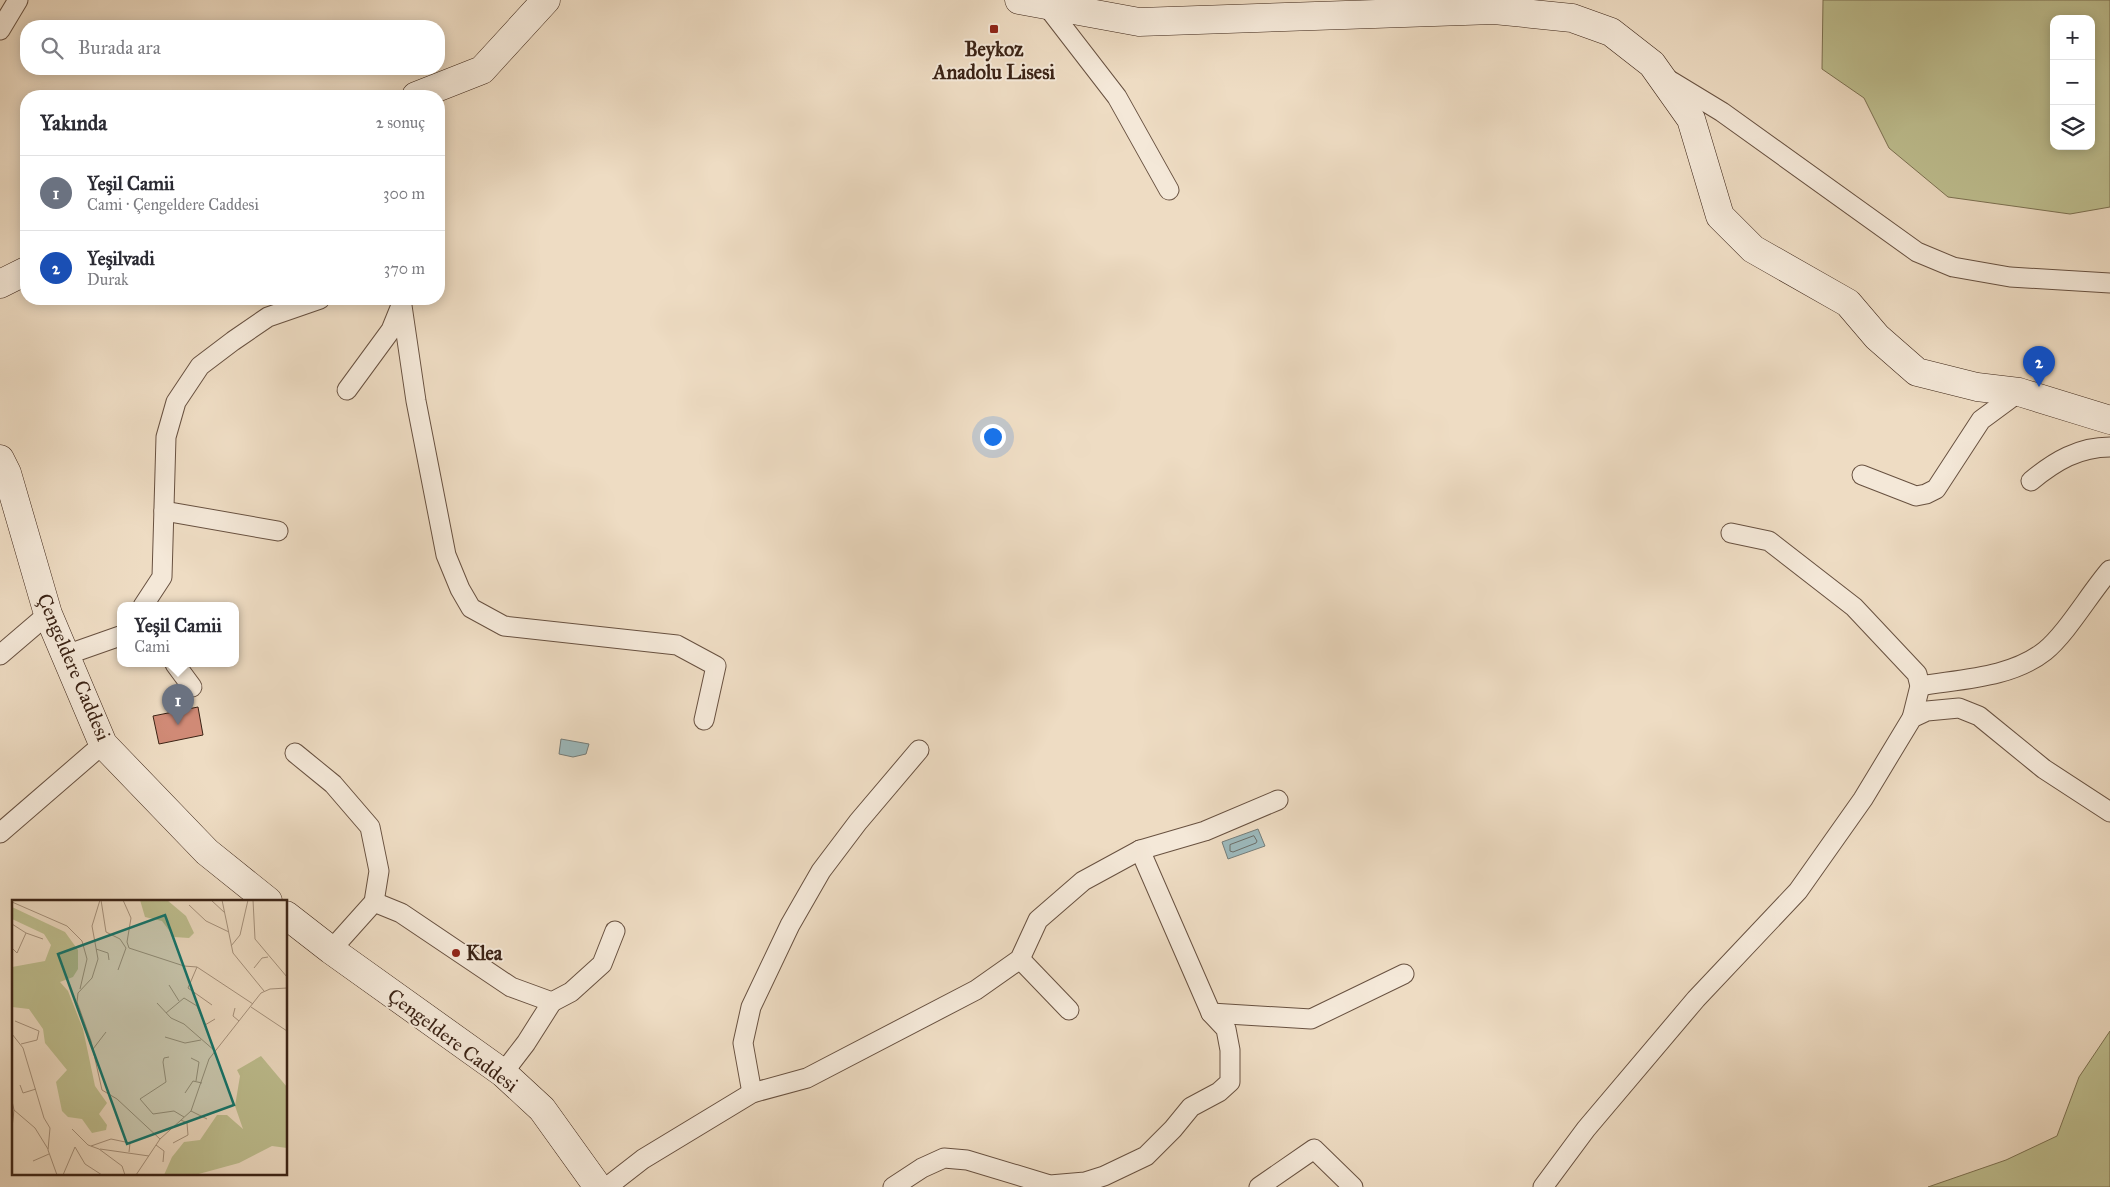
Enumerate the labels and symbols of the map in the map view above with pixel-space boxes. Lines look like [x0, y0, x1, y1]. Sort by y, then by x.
marker: Beykoz Anadolu Lisesi [988, 23, 1000, 35]
place label: Beykoz Anadolu Lisesi [931, 37, 1055, 84]
pin: 2 [2023, 346, 2055, 387]
your location [980, 424, 1006, 450]
street label: Çengeldere Caddesi [31, 590, 116, 745]
pin: 1 [162, 684, 194, 725]
inset map [12, 900, 288, 1174]
place label: Klea [466, 941, 503, 965]
marker: Klea [450, 947, 462, 959]
street label: Çengeldere Caddesi [382, 983, 523, 1098]

